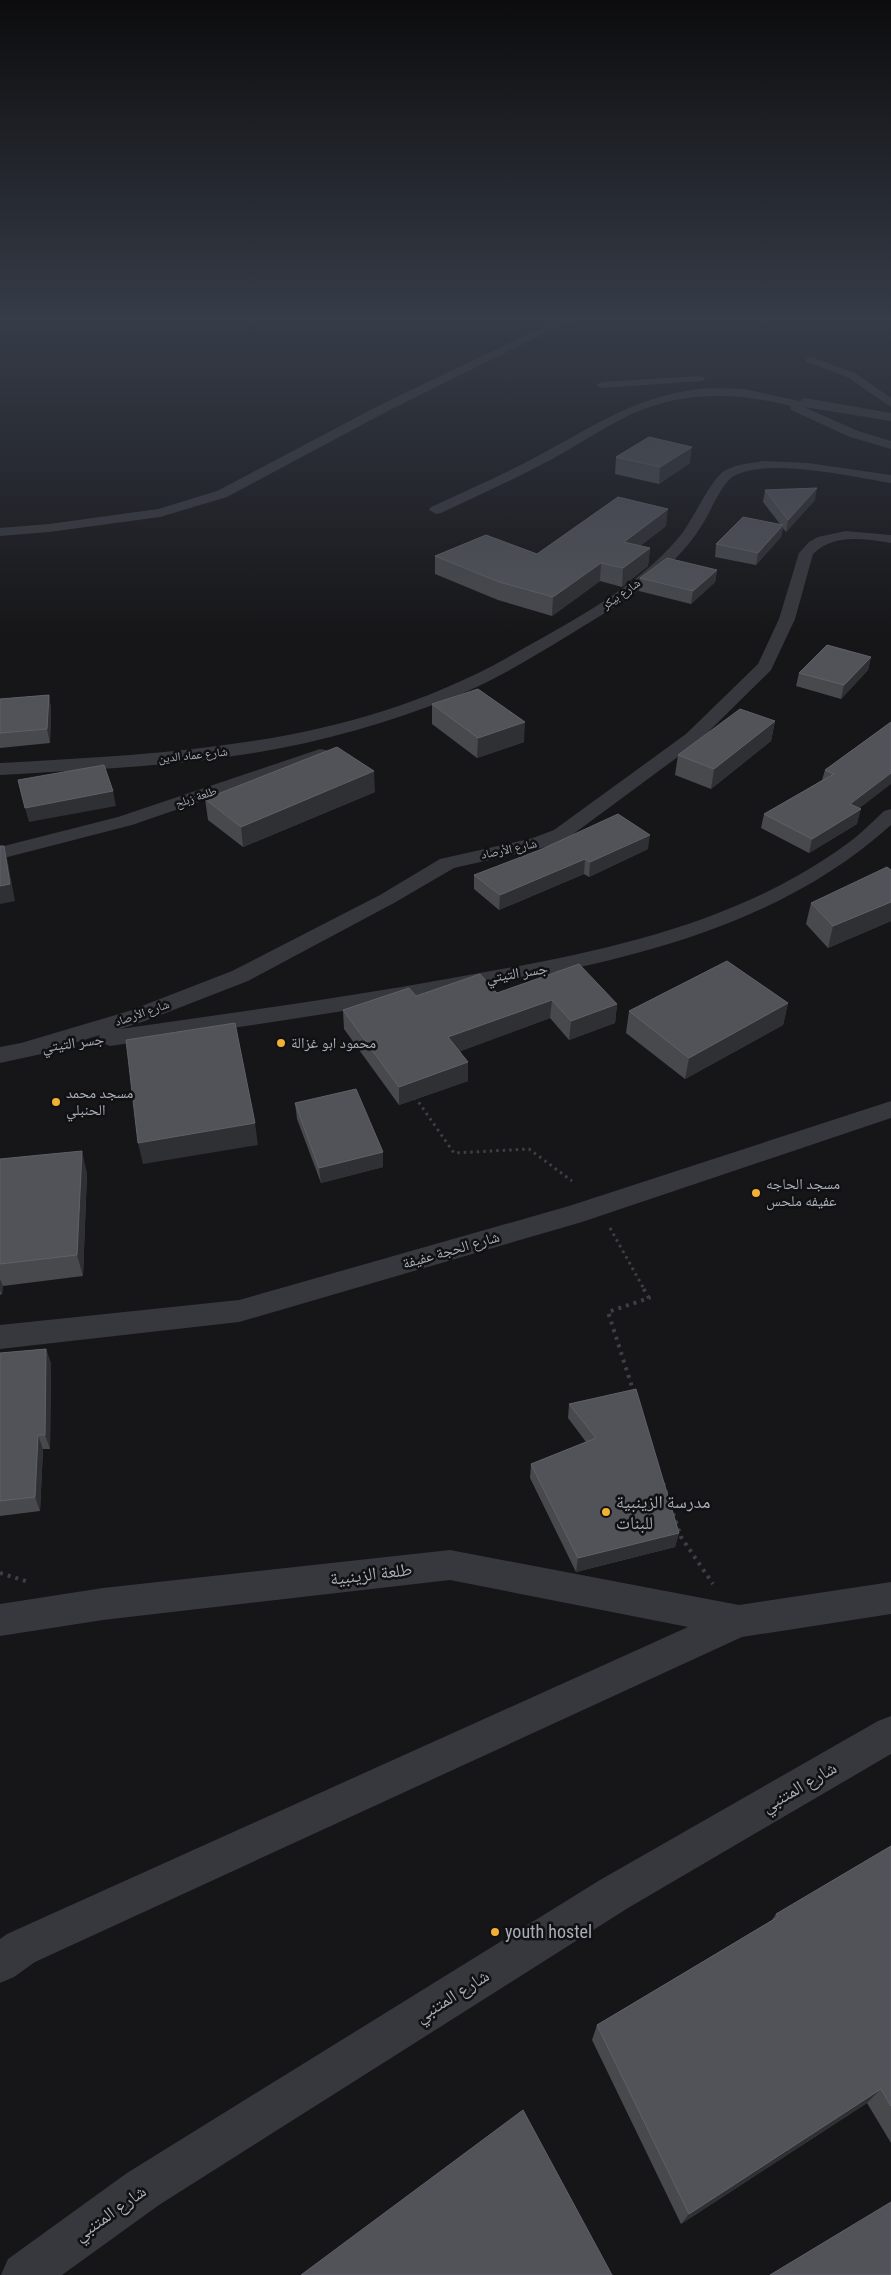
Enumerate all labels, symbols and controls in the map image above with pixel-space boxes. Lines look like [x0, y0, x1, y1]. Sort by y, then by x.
street label: شارع بيكر [598, 576, 644, 614]
street label: شارع عماد الدين [158, 744, 229, 767]
street label: طلعة زبلح [173, 783, 219, 811]
street label: شارع الأرصاد [480, 836, 538, 863]
street label: جسر التيتي [485, 959, 550, 990]
street label: شارع الأرصاد [113, 997, 172, 1030]
street label: جسر التيتي [41, 1030, 106, 1059]
place label: محمود ابو غزالة [291, 1034, 376, 1052]
marker: محمود ابو غزالة [275, 1037, 287, 1049]
place label: مسجد محمد الحنبلي [66, 1084, 134, 1122]
marker: مسجد محمد الحنبلي [50, 1096, 62, 1108]
place label: مسجد الحاجه عفيفه ملحس [766, 1175, 840, 1211]
marker: مسجد الحاجه عفيفه ملحس [750, 1187, 762, 1199]
street label: شارع الحجة عفيفة [400, 1227, 502, 1273]
place label: مدرسة الزينبية للبنات [616, 1491, 710, 1534]
marker: مدرسة الزينبية للبنات [600, 1506, 612, 1518]
street label: طلعة الزينبية [329, 1558, 413, 1590]
street label: شارع المتنبي [757, 1757, 842, 1820]
place label: youth hostel [505, 1921, 592, 1942]
marker: youth hostel [489, 1926, 501, 1938]
street label: شارع المتنبي [411, 1965, 495, 2030]
street label: شارع المتنبي [70, 2180, 152, 2249]

